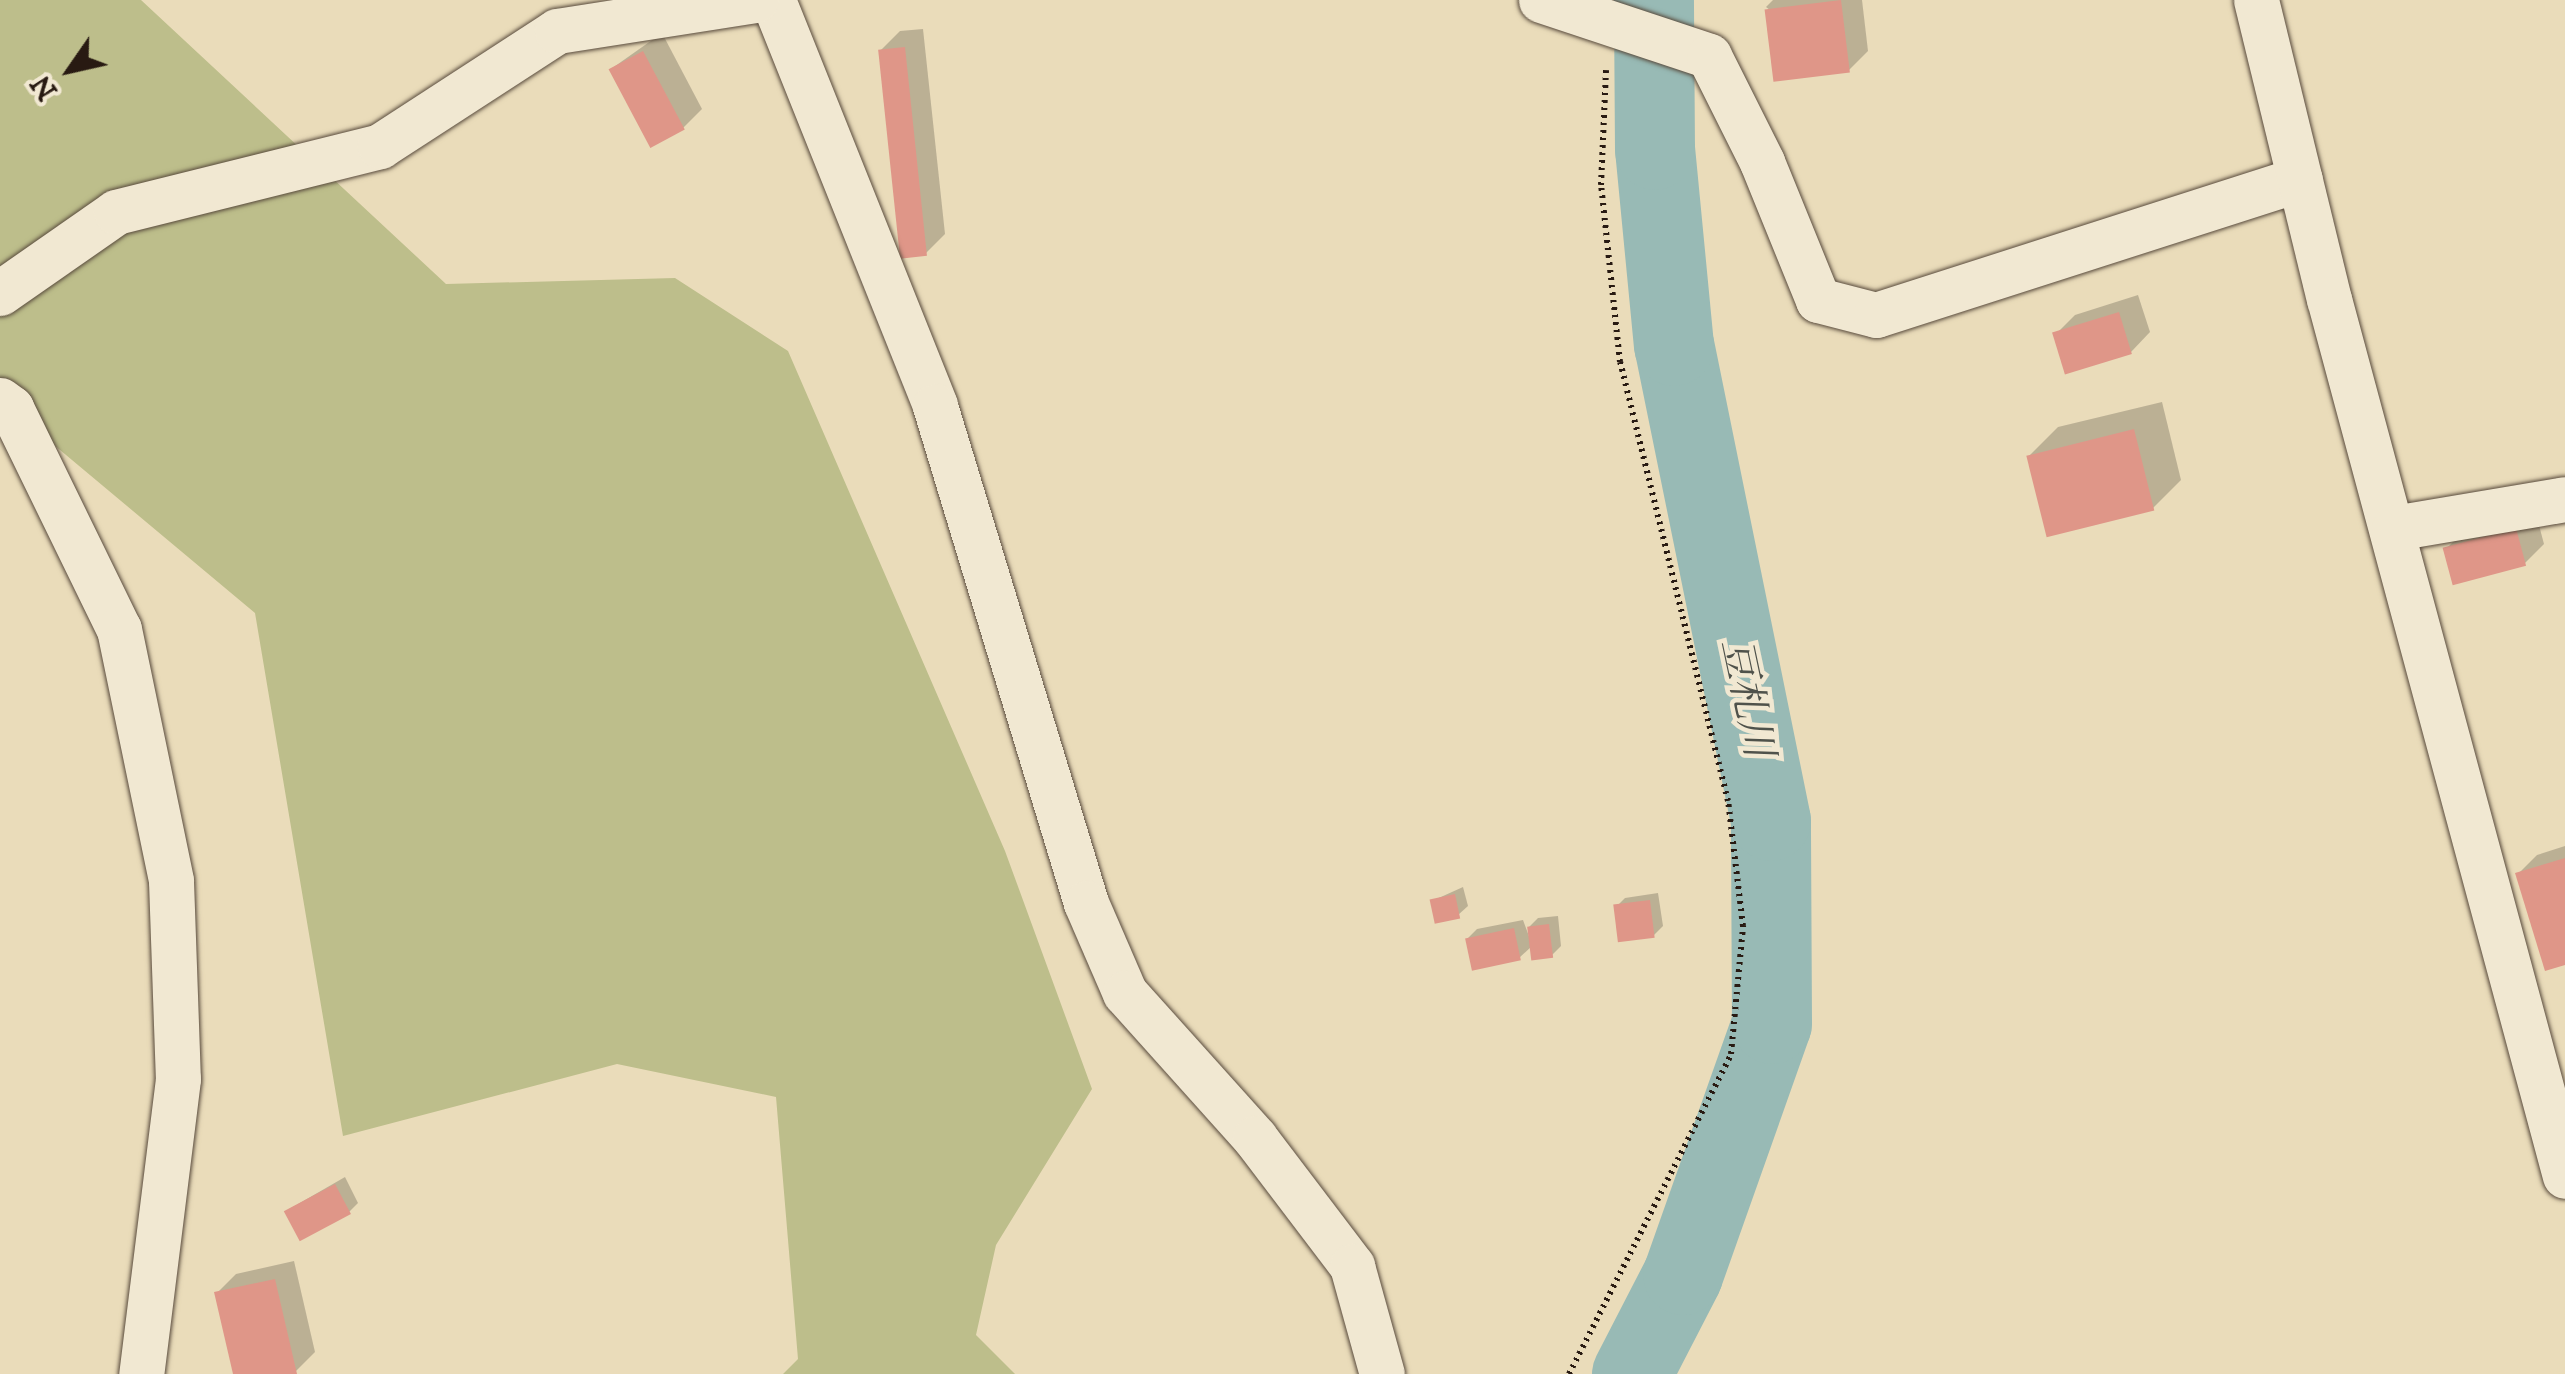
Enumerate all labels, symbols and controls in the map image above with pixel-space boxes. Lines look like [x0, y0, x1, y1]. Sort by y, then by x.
north arrow [20, 20, 120, 120]
text: N [24, 68, 66, 106]
water label: 豆札川 [1710, 634, 1782, 762]

